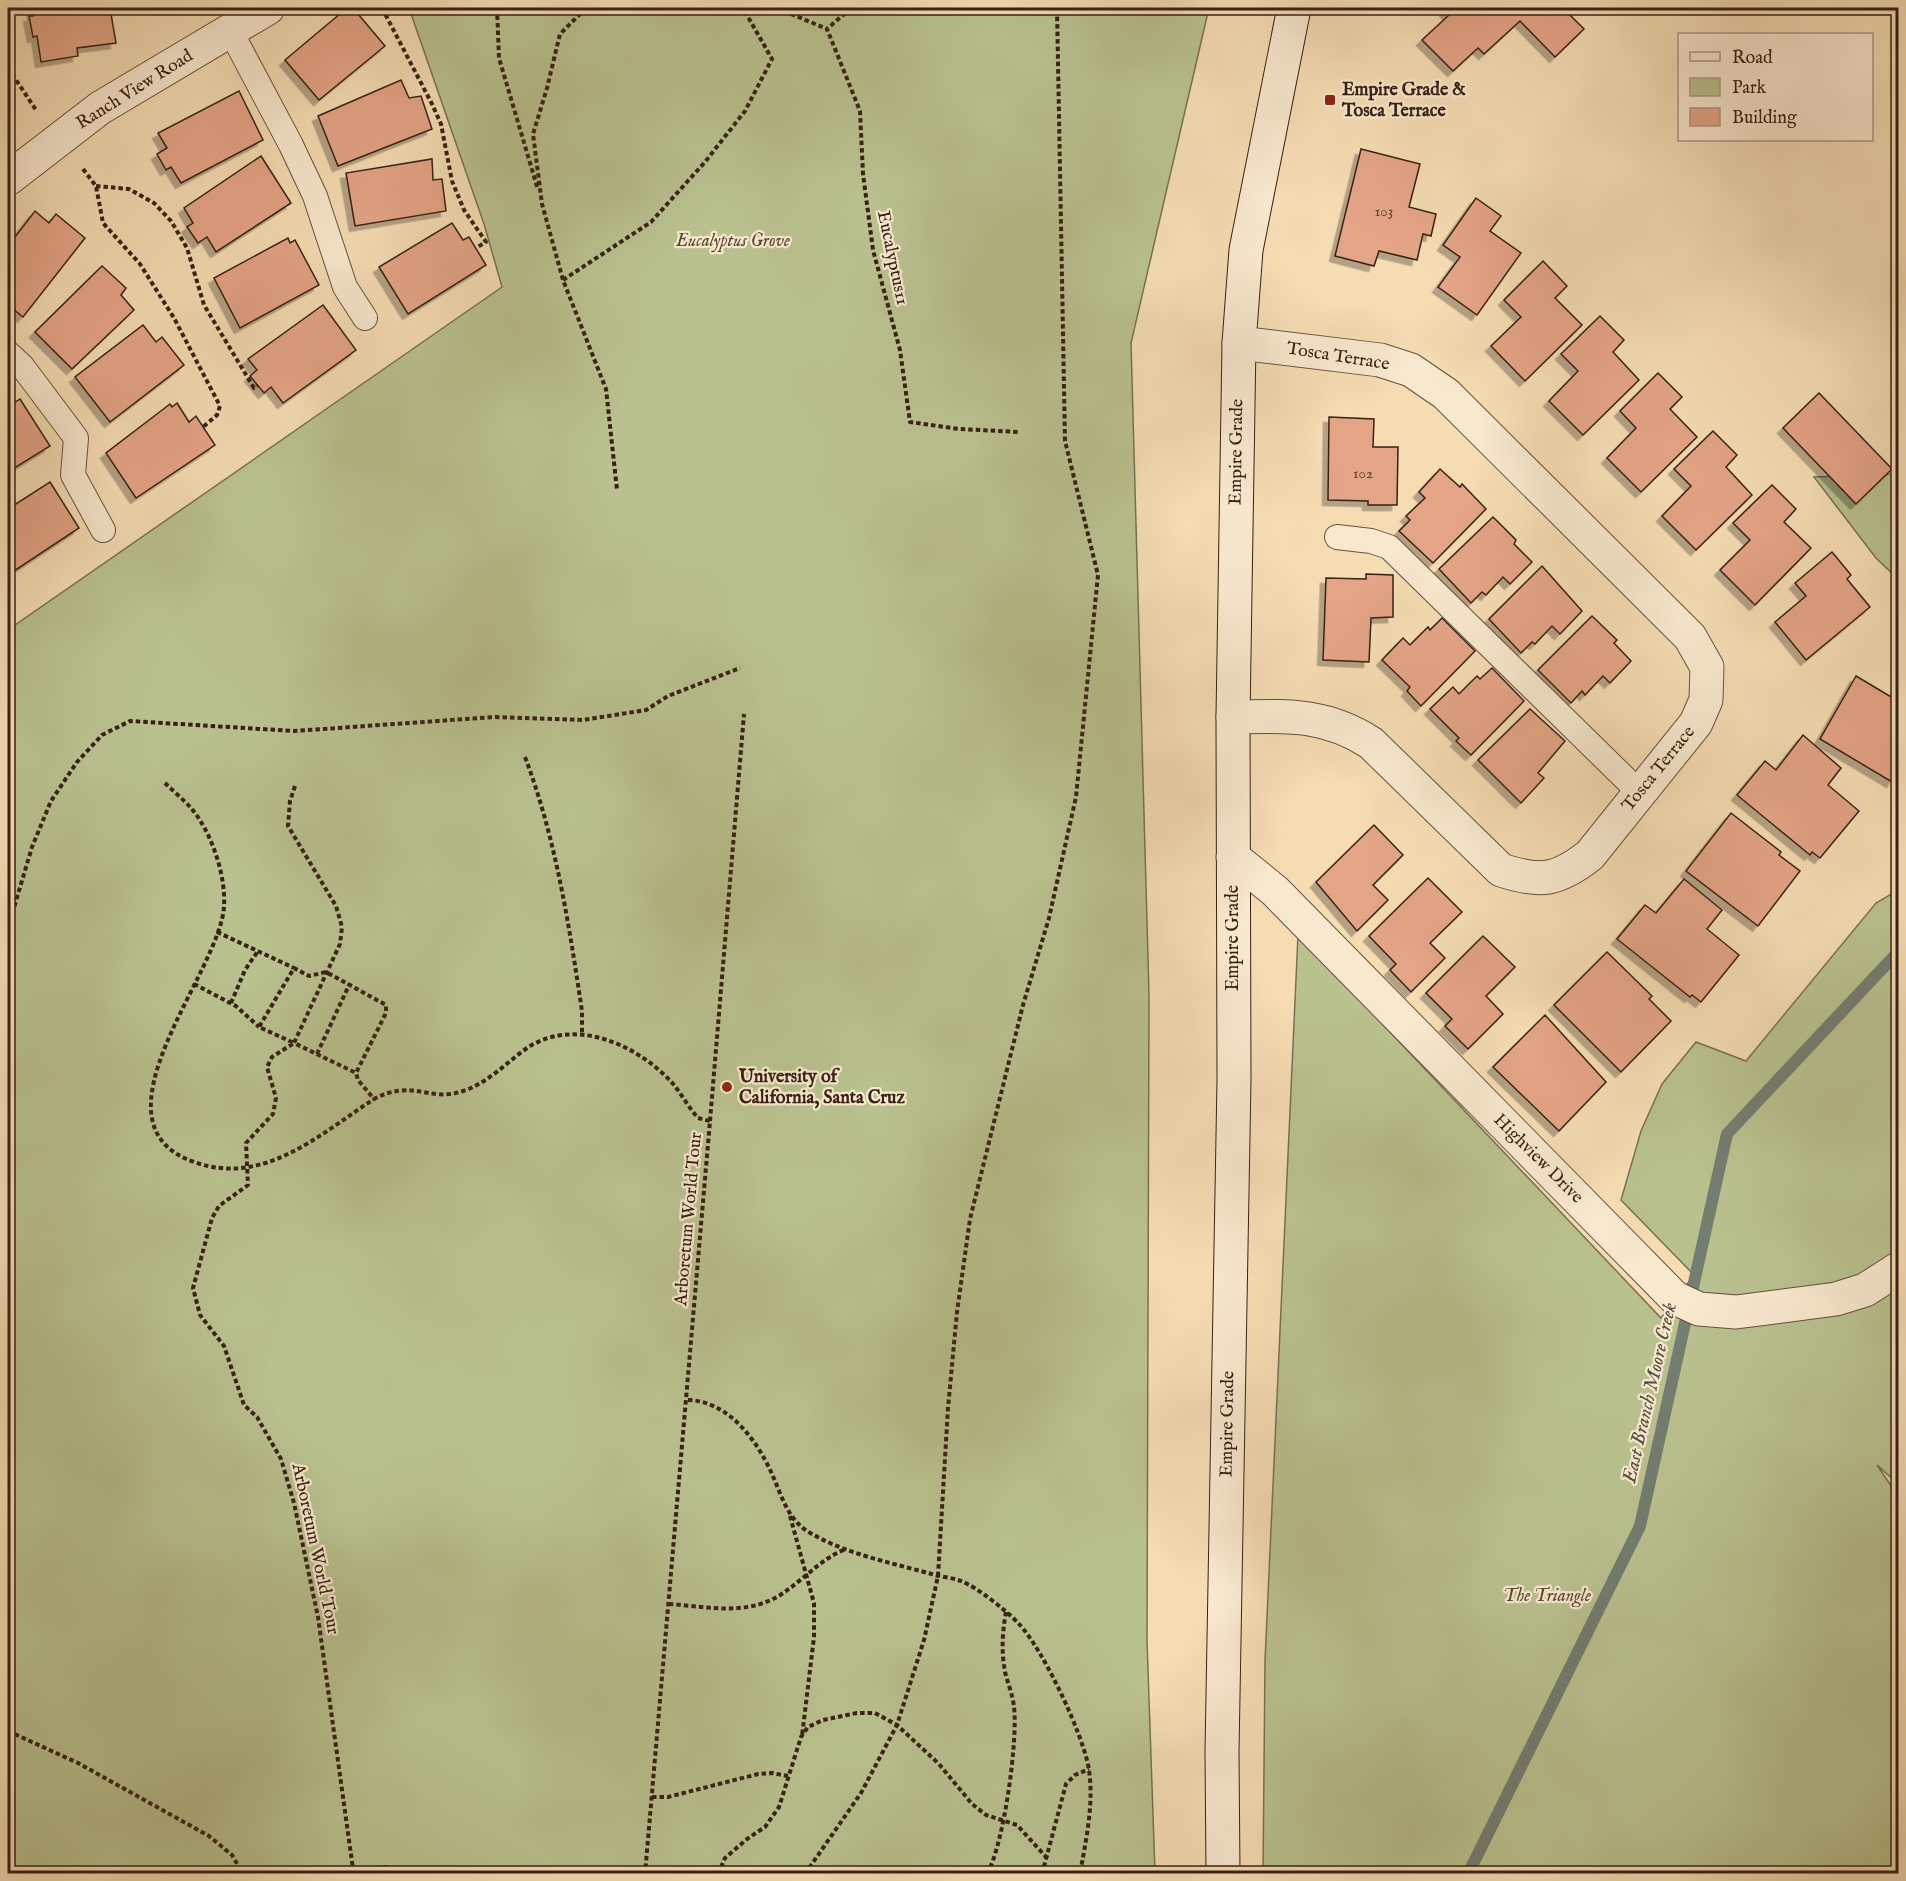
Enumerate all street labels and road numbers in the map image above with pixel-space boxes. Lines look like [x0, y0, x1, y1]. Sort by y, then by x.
street label: Ranch View Road [72, 45, 198, 135]
street label: Eucalyptus11 [871, 209, 913, 307]
street label: Tosca Terrace [1285, 338, 1391, 376]
street label: Empire Grade [1225, 399, 1249, 505]
street label: Tosca Terrace [1617, 721, 1701, 817]
street label: Empire Grade [1222, 885, 1245, 991]
street label: Highview Drive [1488, 1109, 1588, 1209]
street label: Arboretum World Tour [670, 1131, 708, 1308]
street label: Empire Grade [1216, 1371, 1240, 1477]
street label: Arboretum World Tour [285, 1460, 344, 1637]

